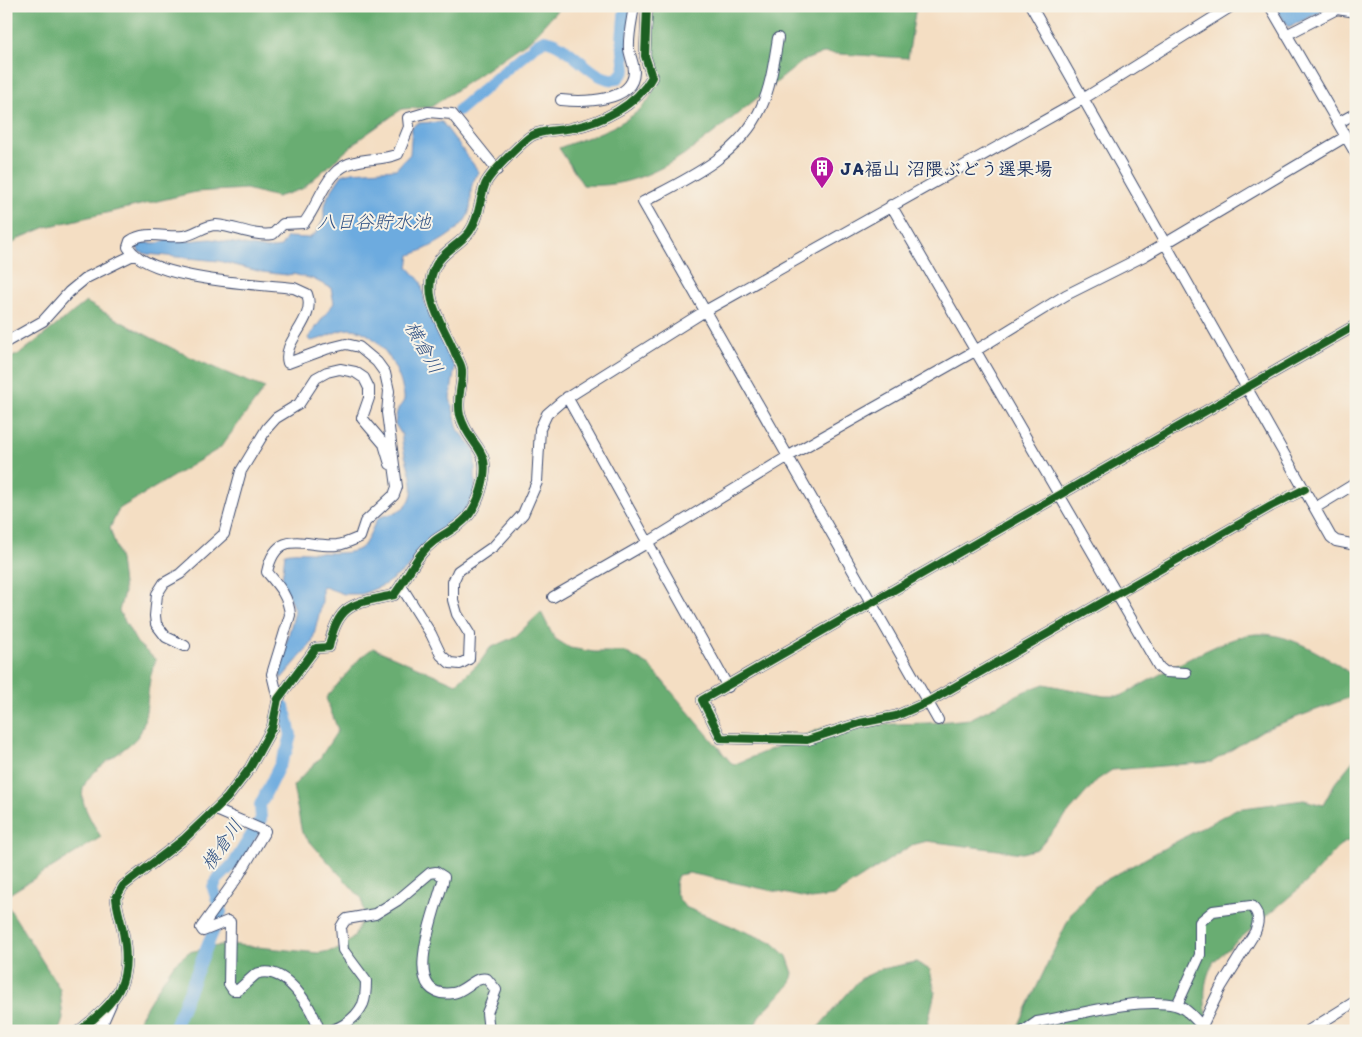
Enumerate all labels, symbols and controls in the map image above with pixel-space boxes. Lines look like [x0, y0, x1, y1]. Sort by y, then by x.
building icon: JA福山 沼隈ぶどう選果場 [809, 155, 835, 189]
place label: JA福山 沼隈ぶどう選果場 [840, 156, 1052, 180]
water label: 八日谷貯水池 [317, 208, 432, 233]
water label: 横倉川 [400, 316, 450, 378]
water label: 横倉川 [194, 813, 248, 875]

